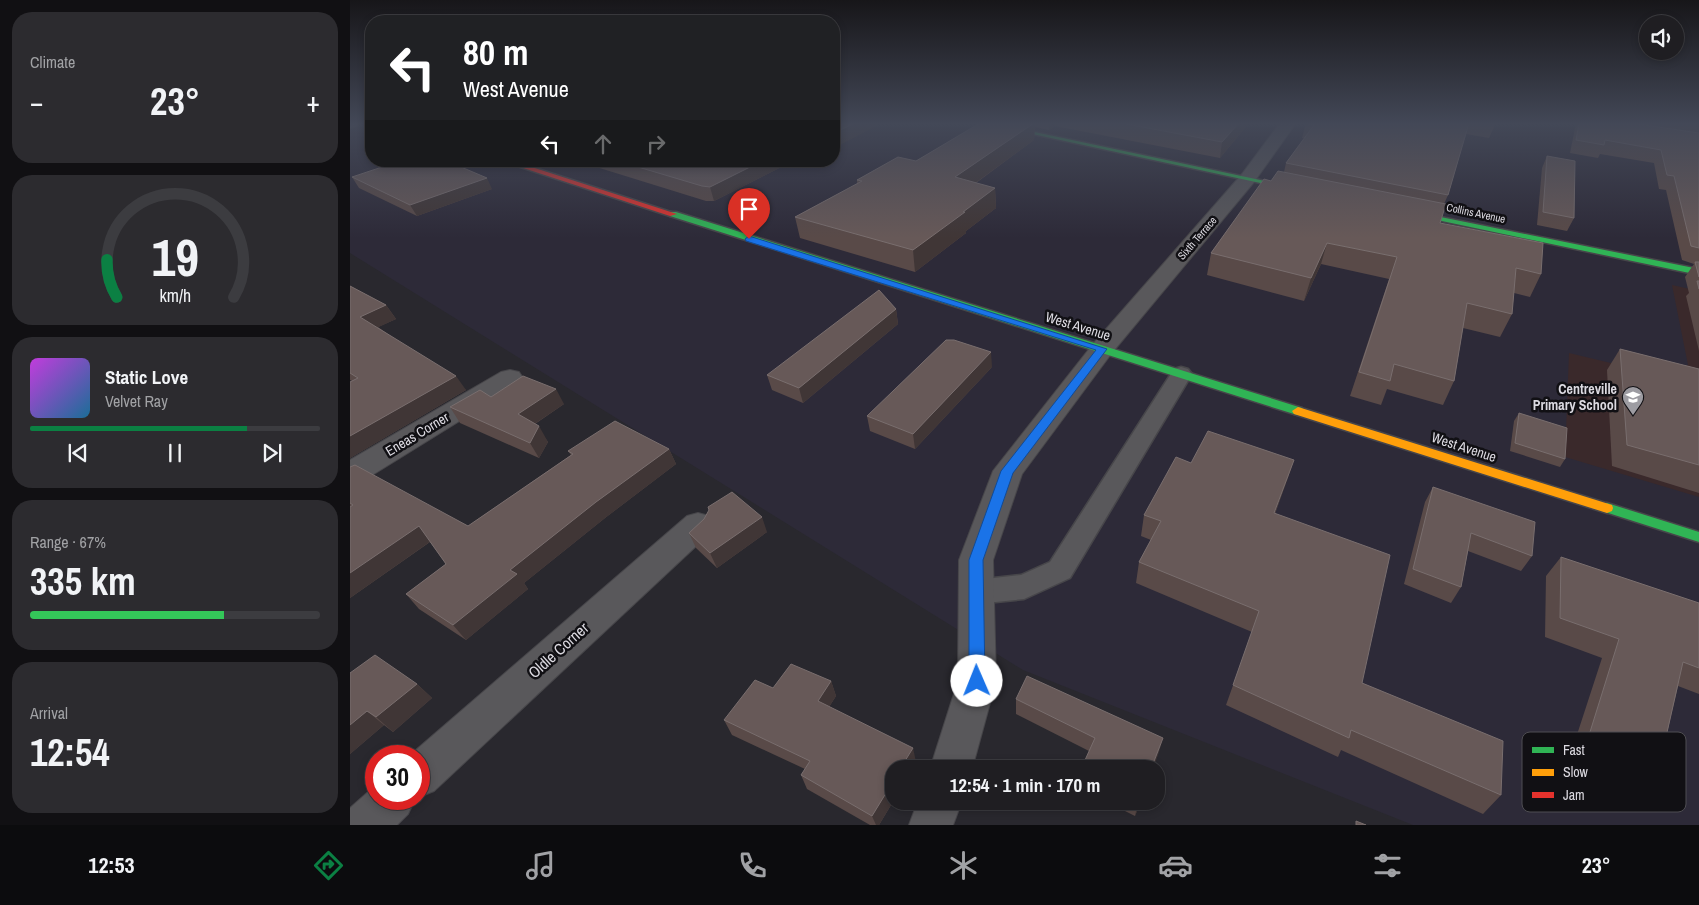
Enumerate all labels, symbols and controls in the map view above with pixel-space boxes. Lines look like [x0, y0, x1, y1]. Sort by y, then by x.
map controls [1639, 15, 1684, 60]
button: sound [1639, 15, 1684, 60]
text: 80 m [463, 29, 528, 76]
icon: left [380, 35, 445, 100]
text: Climate [30, 51, 75, 73]
text: West Avenue [463, 74, 569, 104]
text: 23° [150, 76, 200, 127]
text: − [30, 83, 43, 121]
text: + [307, 83, 320, 121]
icon: left [536, 130, 564, 158]
icon: ahead [589, 130, 617, 158]
icon: right [642, 130, 670, 158]
pin [728, 188, 770, 239]
icon: arrive [735, 195, 763, 223]
street label: Collins Avenue [1445, 200, 1507, 226]
street label: Sixth Terrace [1174, 213, 1220, 263]
text: 19 [151, 222, 199, 292]
text: km/h [159, 284, 191, 308]
street label: West Avenue [1043, 308, 1113, 344]
text: Static Love [105, 364, 188, 390]
place label: Centreville Primary School [1533, 380, 1617, 414]
school or university icon: Centreville Primary School [1621, 385, 1645, 416]
text: Velvet Ray [105, 390, 168, 412]
street label: Eneas Corner [382, 408, 452, 460]
street label: West Avenue [1429, 428, 1499, 466]
icon: previous [64, 439, 92, 467]
icon: pause [161, 439, 189, 467]
icon: next [258, 439, 286, 467]
text: Range · 67% [30, 531, 106, 553]
text: 335 km [30, 556, 136, 607]
street label: Oldle Corner [523, 617, 593, 683]
position arrow [950, 654, 1002, 706]
text: Arrival [30, 702, 68, 724]
text: 12:54 [30, 727, 110, 778]
legend [1522, 732, 1686, 812]
text: Fast [1563, 741, 1585, 759]
speed limit sign: 30 [365, 745, 430, 810]
text: Slow [1563, 763, 1589, 781]
text: 12:54 · 1 min · 170 m [950, 772, 1100, 798]
text: Jam [1563, 786, 1585, 804]
icon: directions [311, 848, 346, 883]
icon: music [523, 848, 558, 883]
icon: phone [735, 848, 770, 883]
icon: climate [946, 848, 981, 883]
icon: car [1158, 848, 1193, 883]
icon: filters [1370, 848, 1405, 883]
text: 12:53 [88, 850, 135, 880]
text: 23° [1582, 850, 1611, 880]

